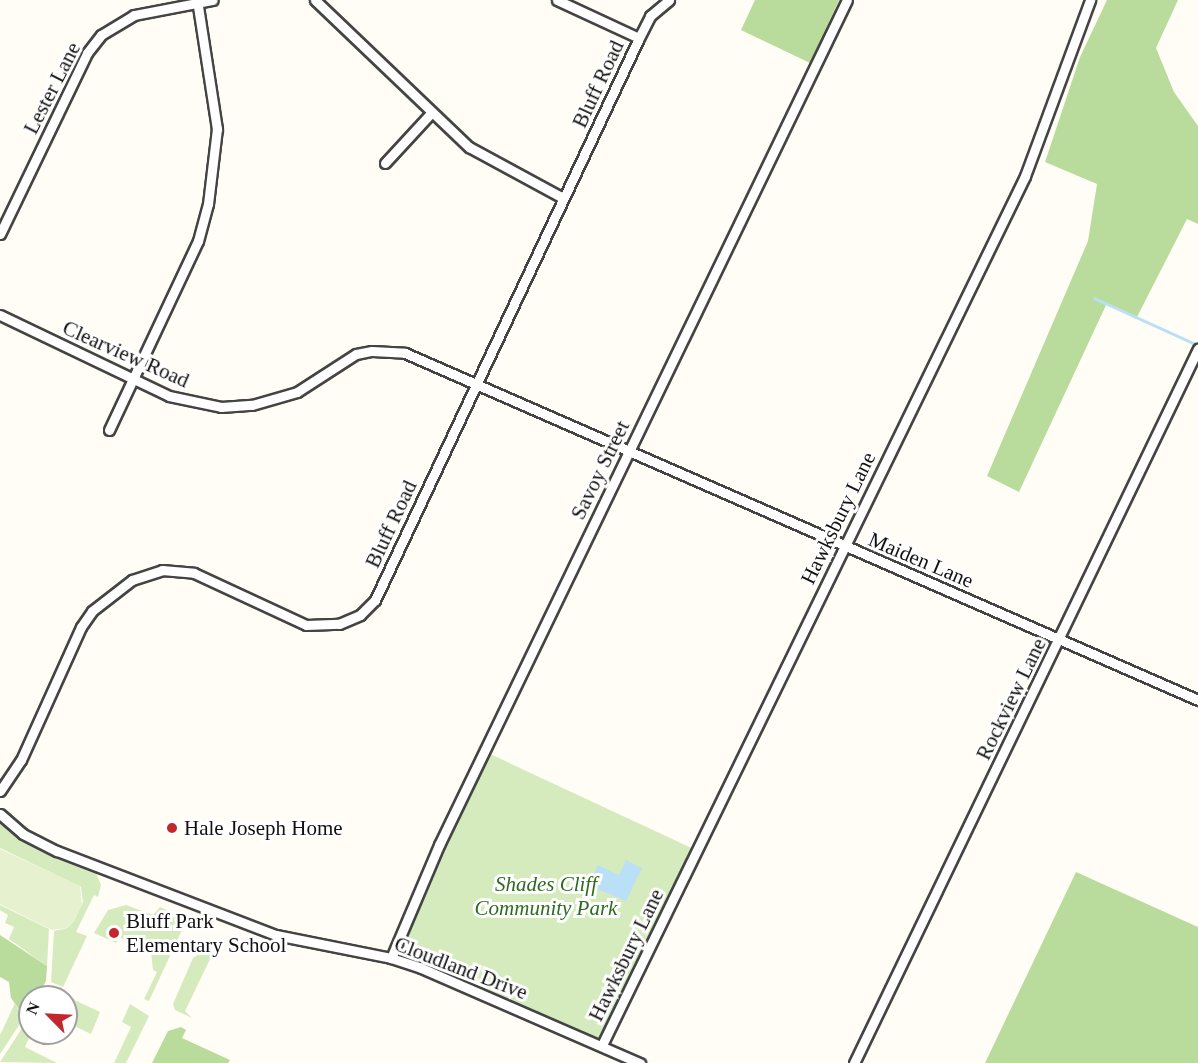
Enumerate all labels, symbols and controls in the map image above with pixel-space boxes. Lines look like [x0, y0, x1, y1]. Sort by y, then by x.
street label: Bluff Road [567, 36, 629, 132]
street label: Lester Lane [18, 38, 86, 138]
street label: Clearview Road [59, 315, 193, 393]
street label: Savoy Street [565, 417, 635, 523]
street label: Hawksbury Lane [795, 448, 881, 588]
street label: Bluff Road [360, 476, 422, 572]
street label: Maiden Lane [865, 527, 977, 593]
street label: Rockview Lane [971, 634, 1051, 764]
place label: Hale Joseph Home [184, 815, 343, 841]
marker: Hale Joseph Home [165, 821, 179, 835]
park label: Shades Cliff Community Park [475, 871, 617, 921]
street label: Hawksbury Lane [583, 885, 669, 1025]
place label: Bluff Park Elementary School [126, 908, 286, 958]
marker: Bluff Park Elementary School [107, 926, 121, 940]
street label: Cloudland Drive [391, 931, 531, 1005]
north arrow [18, 985, 78, 1045]
text: N [23, 1000, 43, 1017]

